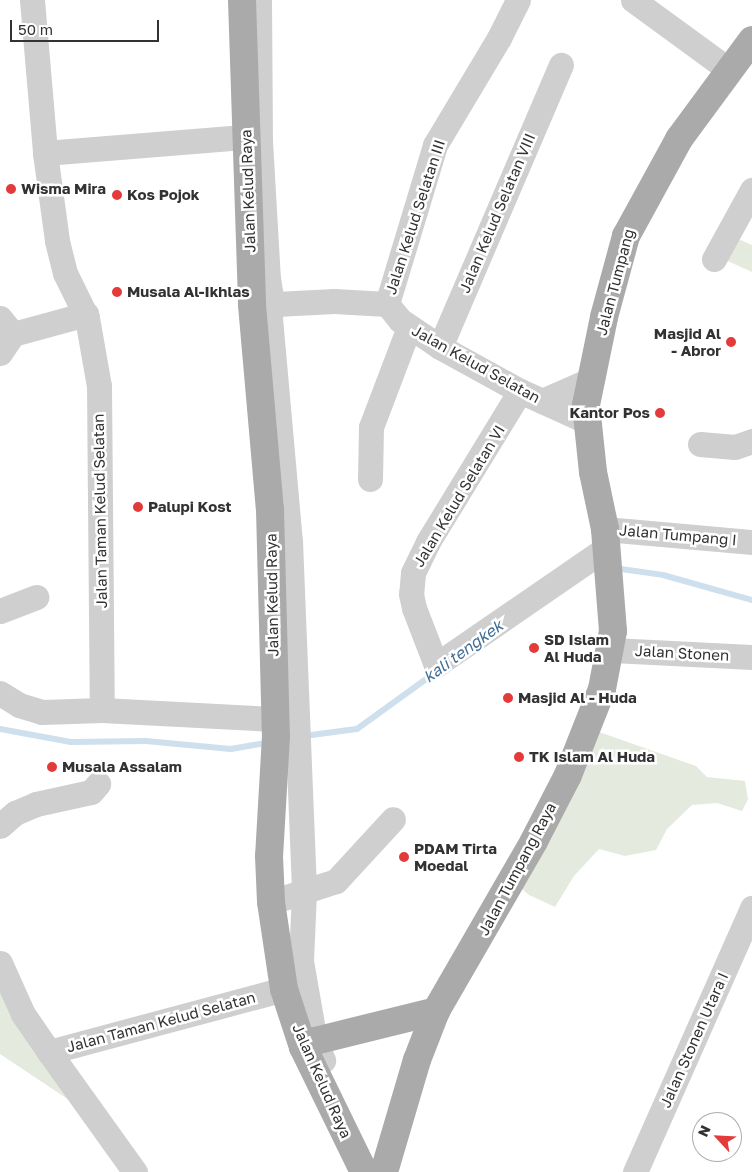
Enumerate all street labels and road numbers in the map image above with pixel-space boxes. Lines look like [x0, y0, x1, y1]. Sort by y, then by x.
street label: Jalan Kelud Raya [237, 129, 259, 253]
street label: Jalan Kelud Selatan VIII [455, 130, 539, 296]
street label: Jalan Kelud Selatan III [381, 137, 449, 297]
street label: Jalan Tumpang [592, 227, 638, 337]
street label: Jalan Kelud Selatan [409, 321, 543, 407]
street label: Jalan Taman Kelud Selatan [89, 413, 111, 609]
street label: Jalan Kelud Selatan VI [409, 422, 509, 570]
street label: Jalan Tumpang I [618, 521, 738, 549]
street label: Jalan Kelud Raya [262, 533, 282, 657]
street label: Jalan Stonen [634, 642, 730, 664]
street label: Jalan Tumpang Raya [474, 799, 560, 939]
street label: Jalan Stonen Utara I [656, 970, 732, 1110]
street label: Jalan Taman Kelud Selatan [65, 988, 257, 1056]
street label: Jalan Kelud Raya [289, 1021, 355, 1141]

